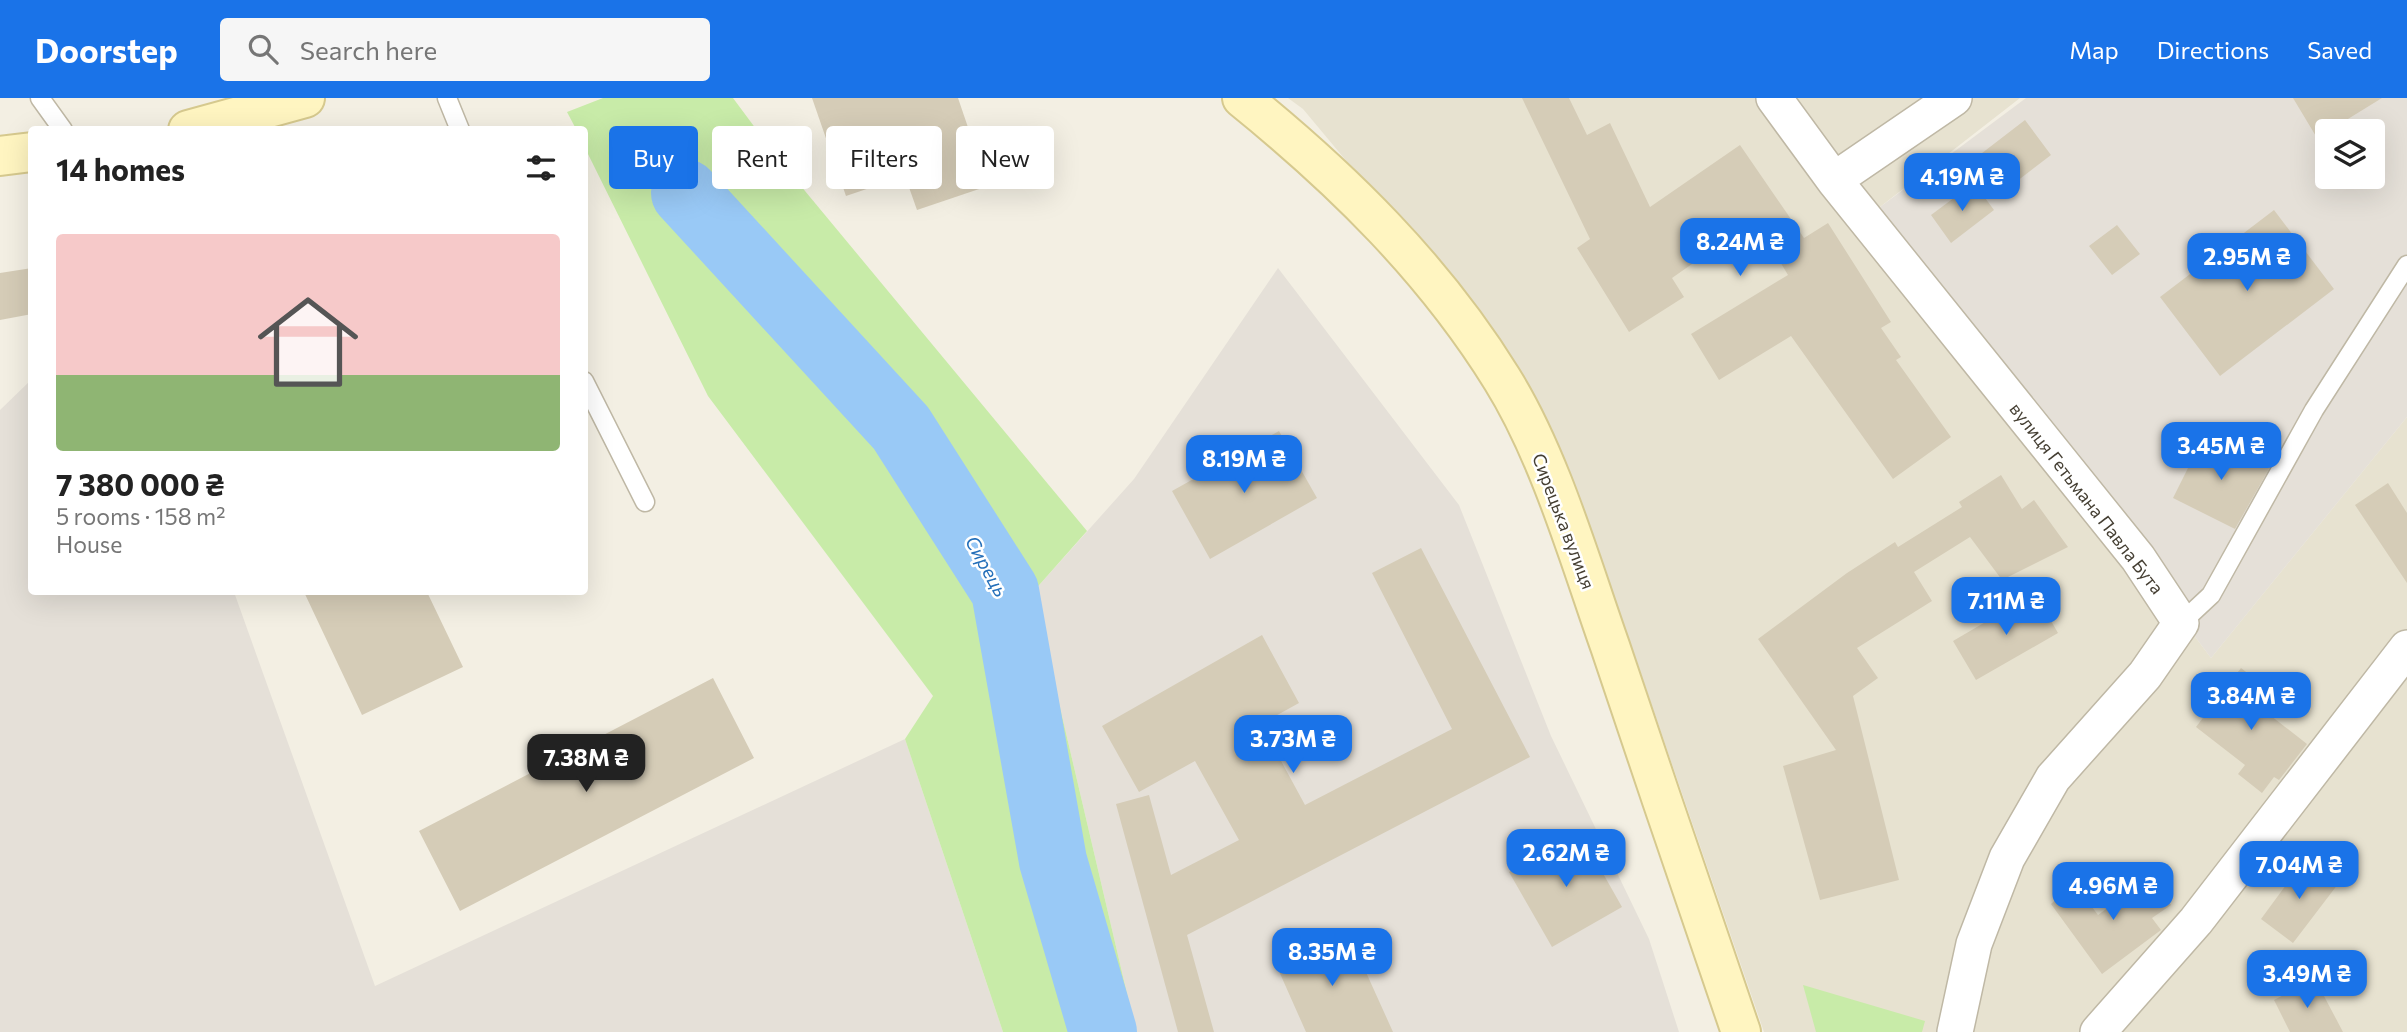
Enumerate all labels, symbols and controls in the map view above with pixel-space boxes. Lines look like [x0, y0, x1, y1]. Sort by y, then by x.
search box [220, 18, 710, 81]
text: Doorstep [35, 29, 178, 70]
icon: search [244, 30, 282, 68]
text: Search here [300, 34, 437, 65]
text: Map [2069, 35, 2119, 64]
text: Directions [2157, 35, 2269, 64]
text: Saved [2307, 35, 2372, 64]
map controls [2315, 119, 2385, 189]
button: layers [2315, 119, 2385, 189]
chip: Buy [609, 126, 698, 189]
chip: Rent [712, 126, 812, 189]
chip: Filters [826, 126, 942, 189]
chip: New [956, 126, 1054, 189]
icon: filters [522, 149, 560, 187]
text: 14 homes [56, 150, 185, 187]
pin: 4.19M ₴ [1897, 153, 2027, 213]
text: 4.19M ₴ [1920, 162, 2004, 190]
pin: 8.24M ₴ [1675, 218, 1805, 278]
text: 8.24M ₴ [1696, 227, 1784, 255]
pin: 2.95M ₴ [2182, 234, 2312, 293]
text: 2.95M ₴ [2203, 242, 2291, 270]
icon: home [245, 279, 371, 405]
street label: вулиця Гетьмана Павла Бута [2005, 398, 2169, 598]
pin: 3.45M ₴ [2156, 422, 2286, 482]
text: 3.45M ₴ [2177, 431, 2265, 459]
pin: 8.19M ₴ [1179, 436, 1309, 495]
text: 8.19M ₴ [1202, 444, 1286, 472]
street label: Сирецька вулиця [1528, 450, 1600, 592]
text: 7 380 000 ₴ [56, 465, 224, 502]
text: 5 rooms · 158 m² [56, 502, 225, 530]
text: House [56, 530, 122, 558]
water label: Сирець [961, 532, 1013, 600]
pin: 7.11M ₴ [1941, 578, 2071, 637]
text: 7.11M ₴ [1967, 586, 2045, 614]
pin: 3.84M ₴ [2186, 672, 2316, 732]
text: 3.84M ₴ [2207, 681, 2295, 709]
pin: 3.73M ₴ [1228, 716, 1358, 775]
text: 3.73M ₴ [1250, 724, 1336, 752]
pin: 7.38M ₴ [521, 734, 651, 794]
text: 7.38M ₴ [543, 743, 629, 771]
pin: 2.62M ₴ [1501, 830, 1631, 889]
text: 2.62M ₴ [1523, 838, 1609, 866]
pin: 7.04M ₴ [2234, 842, 2364, 901]
text: 7.04M ₴ [2256, 850, 2342, 878]
pin: 4.96M ₴ [2048, 862, 2178, 922]
text: 4.96M ₴ [2068, 871, 2158, 899]
pin: 8.35M ₴ [1267, 928, 1397, 988]
text: 8.35M ₴ [1288, 937, 1376, 965]
pin: 3.49M ₴ [2242, 950, 2372, 1010]
text: 3.49M ₴ [2263, 959, 2351, 987]

